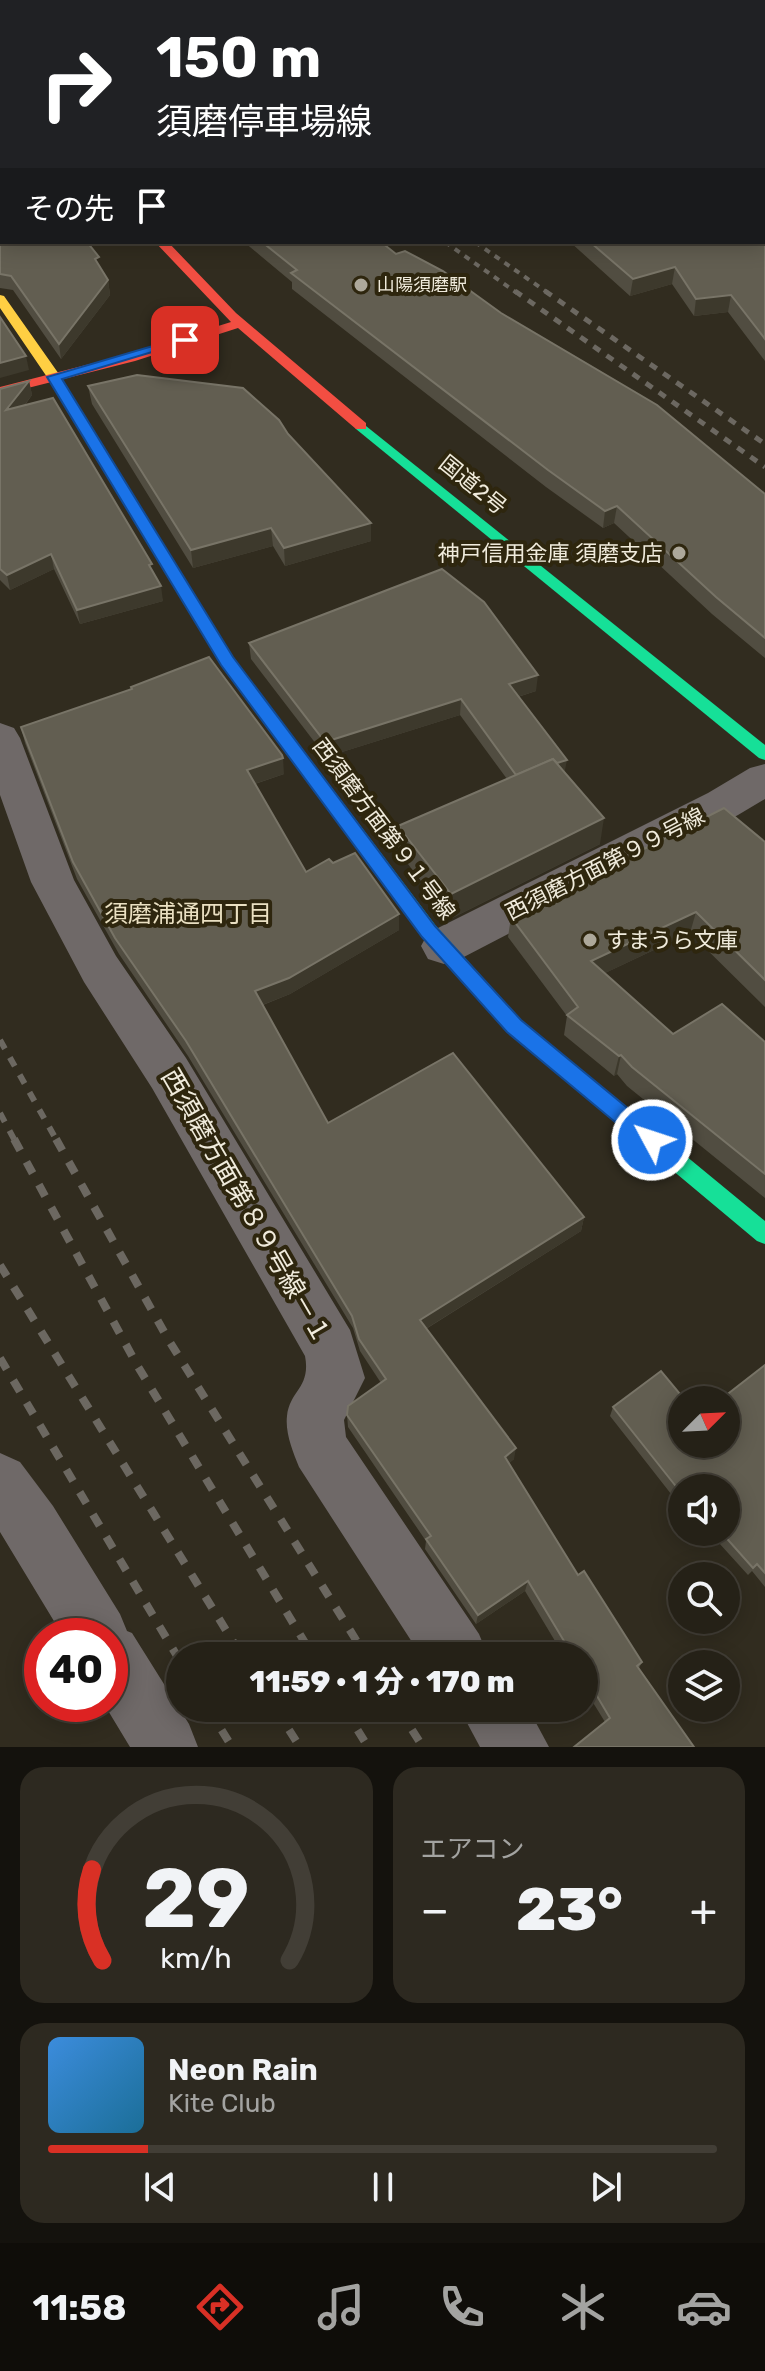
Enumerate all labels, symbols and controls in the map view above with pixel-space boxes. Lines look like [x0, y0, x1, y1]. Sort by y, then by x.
text: 150 m [156, 25, 321, 91]
icon: right [24, 32, 128, 136]
text: 須磨停車場線 [156, 100, 372, 143]
icon: arrive [130, 184, 174, 228]
text: その先 [24, 191, 114, 227]
place label: 山陽須磨駅 [377, 274, 467, 296]
marker: 山陽須磨駅 [352, 276, 370, 294]
pin [151, 306, 219, 374]
icon: arrive [163, 318, 207, 362]
street label: 国道2号 [434, 450, 512, 520]
place label: 神戸信用金庫 須磨支店 [438, 540, 663, 567]
marker: 神戸信用金庫 須磨支店 [670, 544, 688, 562]
street label: 西須磨方面第９１号線 [307, 733, 461, 925]
street label: 西須磨方面第９９号線 [501, 802, 709, 926]
district label: 須磨浦通四丁目 [104, 900, 272, 928]
place label: すまうら文庫 [606, 927, 738, 954]
marker: すまうら文庫 [581, 931, 599, 949]
street label: 西須磨方面第８９号線－１ [155, 1063, 337, 1349]
position arrow [610, 1098, 694, 1182]
north arrow [668, 1386, 740, 1458]
map controls [668, 1386, 740, 1722]
button: sound [668, 1474, 740, 1546]
button: search [668, 1562, 740, 1634]
speed limit sign: 40 [24, 1618, 128, 1722]
button: layers [668, 1650, 740, 1722]
text: 11:59 · 1 分 · 170 m [250, 1664, 514, 1700]
text: エアコン [421, 1834, 525, 1865]
text: 29 [143, 1849, 250, 1948]
text: 23° [516, 1874, 623, 1945]
text: − [421, 1884, 449, 1936]
text: + [690, 1884, 717, 1936]
text: km/h [161, 1941, 232, 1975]
text: Neon Rain [168, 2052, 318, 2088]
text: Kite Club [168, 2088, 276, 2119]
icon: previous [138, 2165, 182, 2209]
icon: pause [361, 2165, 405, 2209]
icon: next [584, 2165, 628, 2209]
icon: directions [192, 2279, 248, 2335]
icon: music [313, 2279, 369, 2335]
icon: phone [434, 2279, 490, 2335]
icon: climate [555, 2279, 611, 2335]
icon: car [676, 2279, 732, 2335]
text: 11:58 [33, 2286, 127, 2329]

